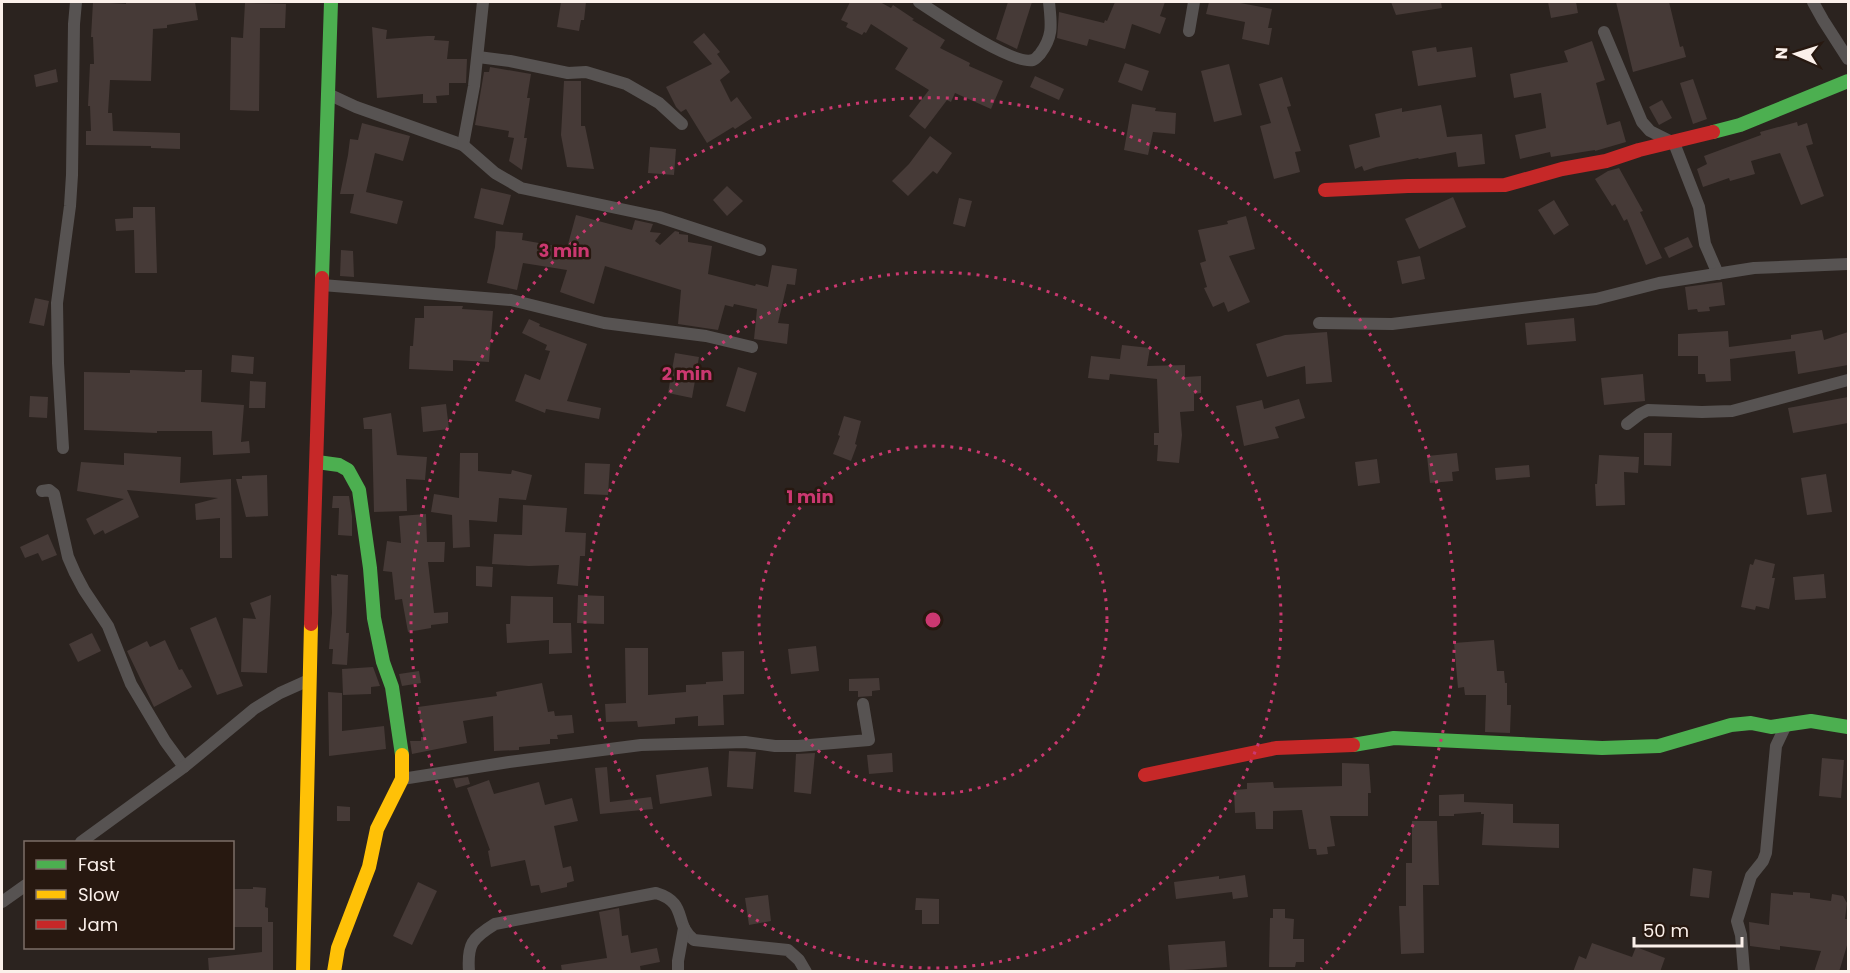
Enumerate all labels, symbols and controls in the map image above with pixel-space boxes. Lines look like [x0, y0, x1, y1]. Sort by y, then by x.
north arrow [1766, 24, 1826, 84]
text: N [1770, 47, 1793, 60]
text: 3 min [538, 238, 590, 263]
text: 2 min [662, 361, 712, 386]
text: 1 min [786, 484, 834, 509]
centre of rings [923, 610, 943, 630]
legend [24, 841, 234, 949]
text: Fast [78, 852, 115, 877]
text: Slow [78, 882, 120, 907]
scale bar [1634, 910, 1742, 948]
text: Jam [78, 912, 118, 937]
text: 50 m [1643, 918, 1689, 943]

